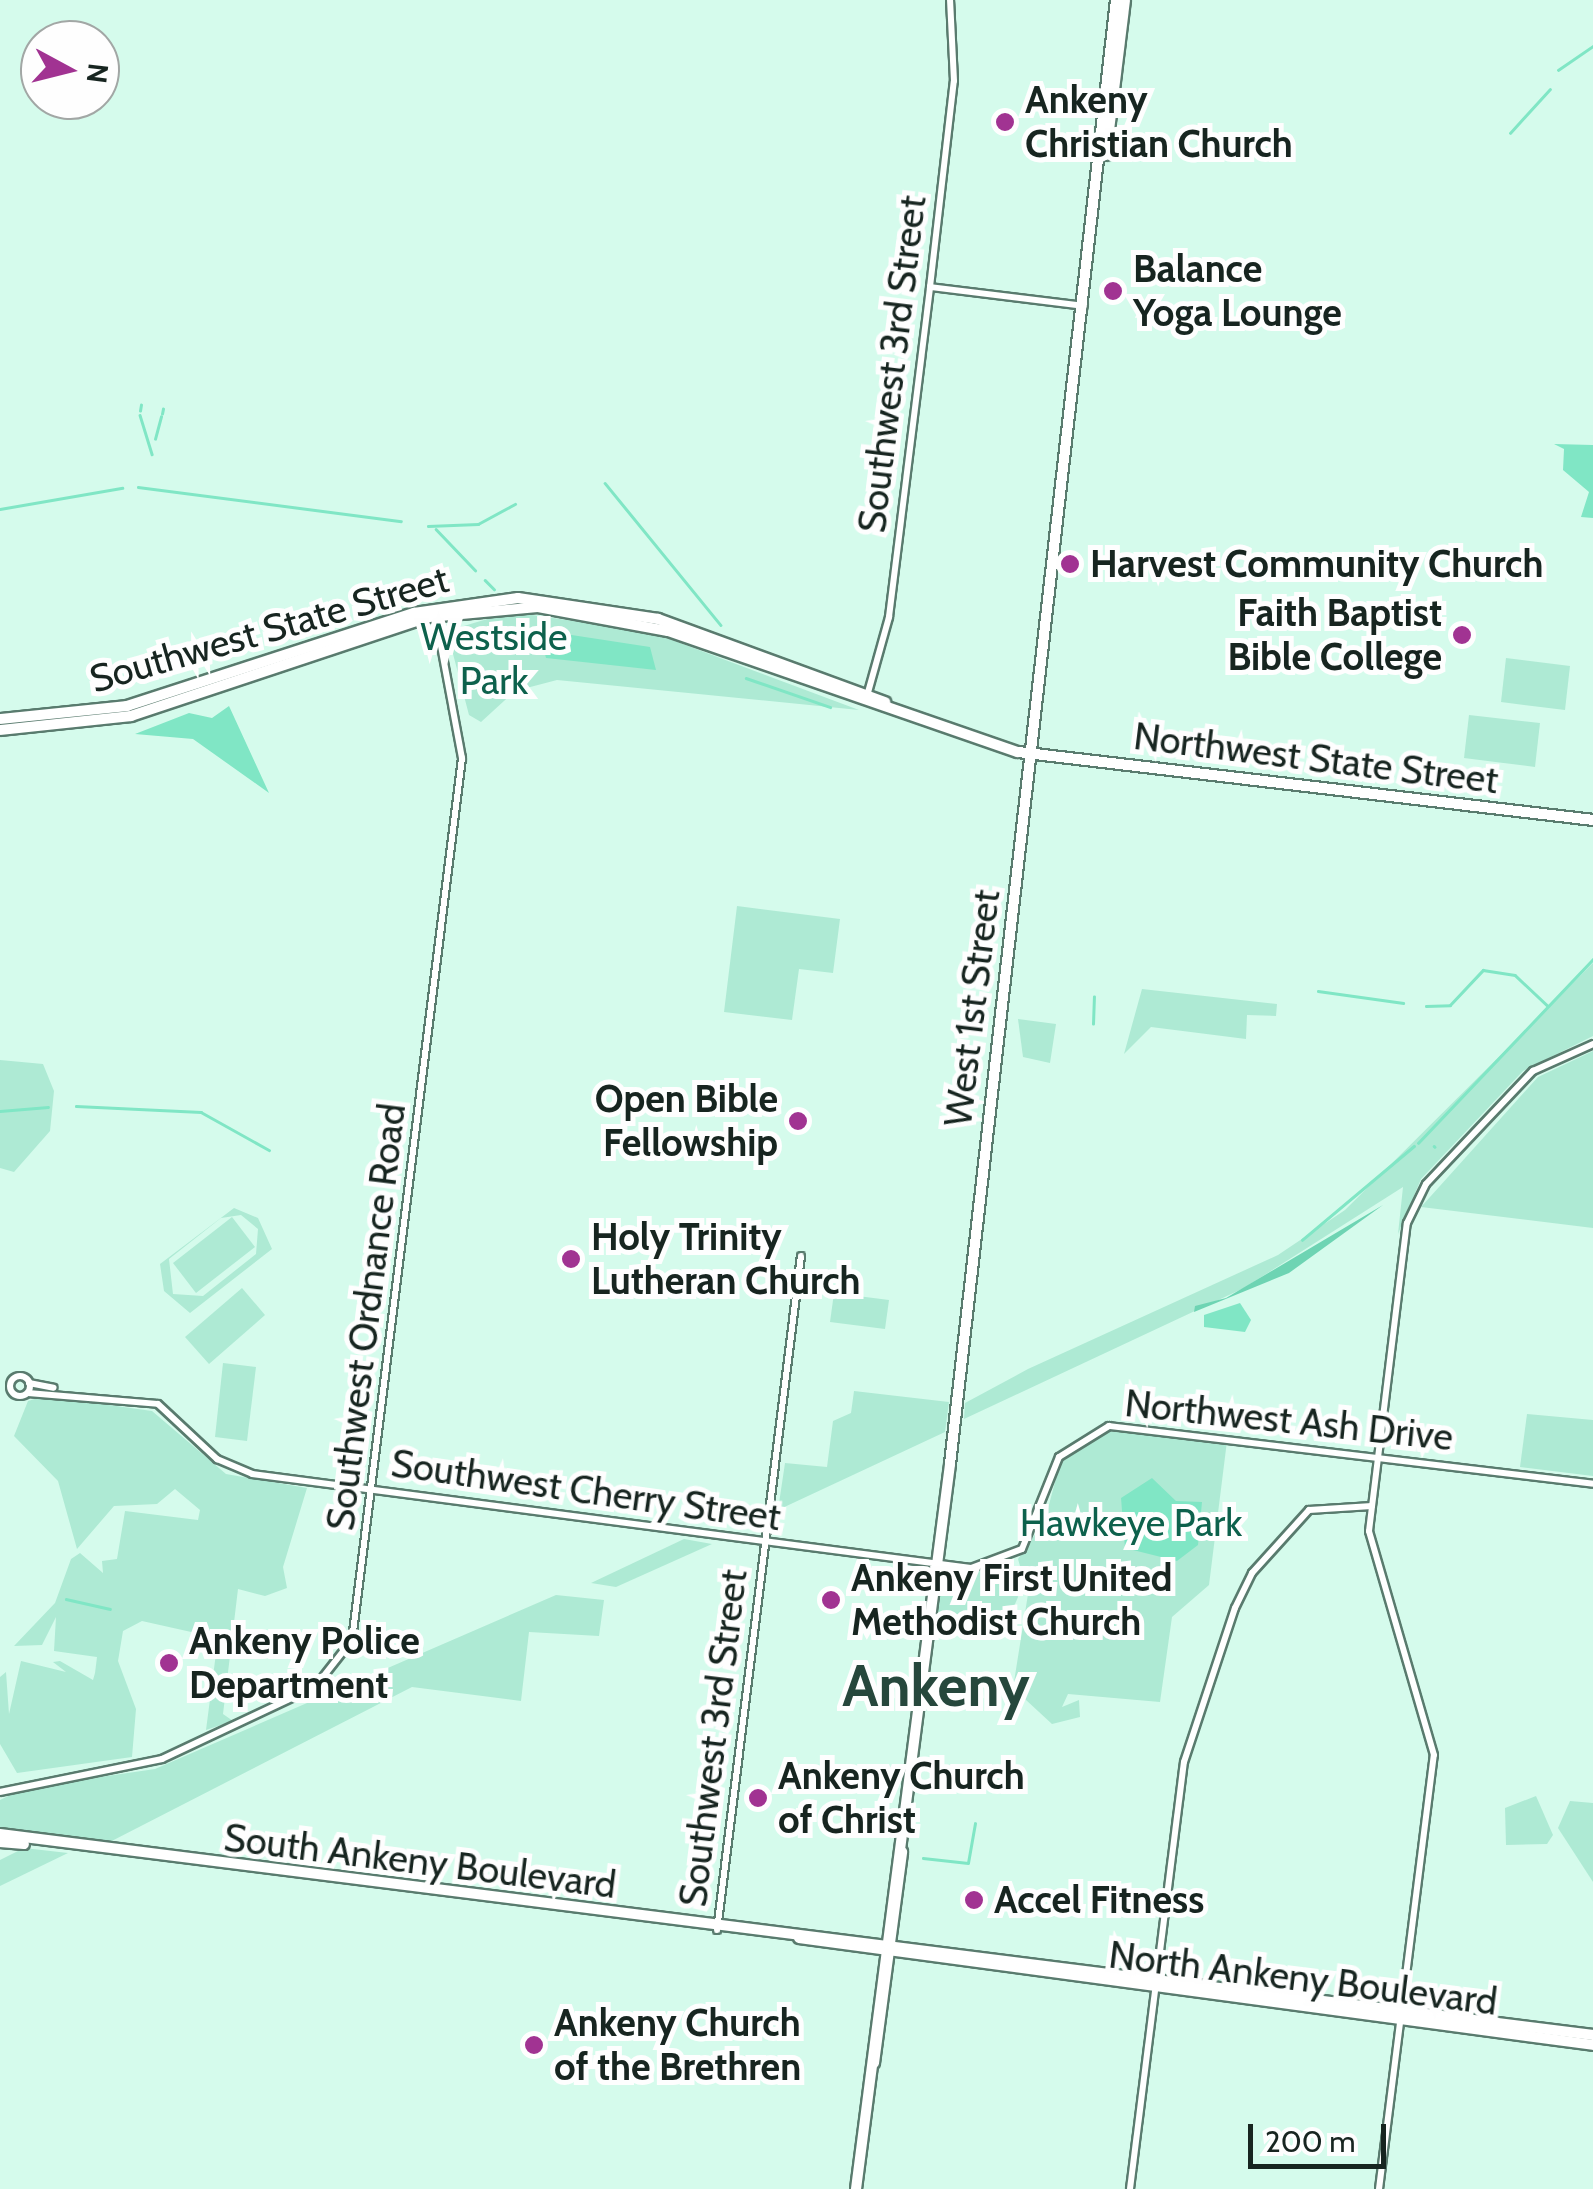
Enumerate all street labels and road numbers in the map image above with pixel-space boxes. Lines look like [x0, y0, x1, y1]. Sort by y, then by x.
street label: Southwest 3rd Street [849, 193, 935, 535]
street label: Southwest State Street [85, 556, 453, 702]
street label: Northwest State Street [1131, 713, 1501, 803]
street label: West 1st Street [935, 887, 1009, 1129]
street label: Southwest Ordnance Road [317, 1101, 415, 1533]
street label: Northwest Ash Drive [1123, 1380, 1455, 1460]
street label: Southwest Cherry Street [388, 1440, 784, 1540]
street label: Southwest 3rd Street [670, 1567, 756, 1909]
street label: South Ankeny Boulevard [221, 1814, 619, 1908]
street label: North Ankeny Boulevard [1106, 1932, 1500, 2024]

